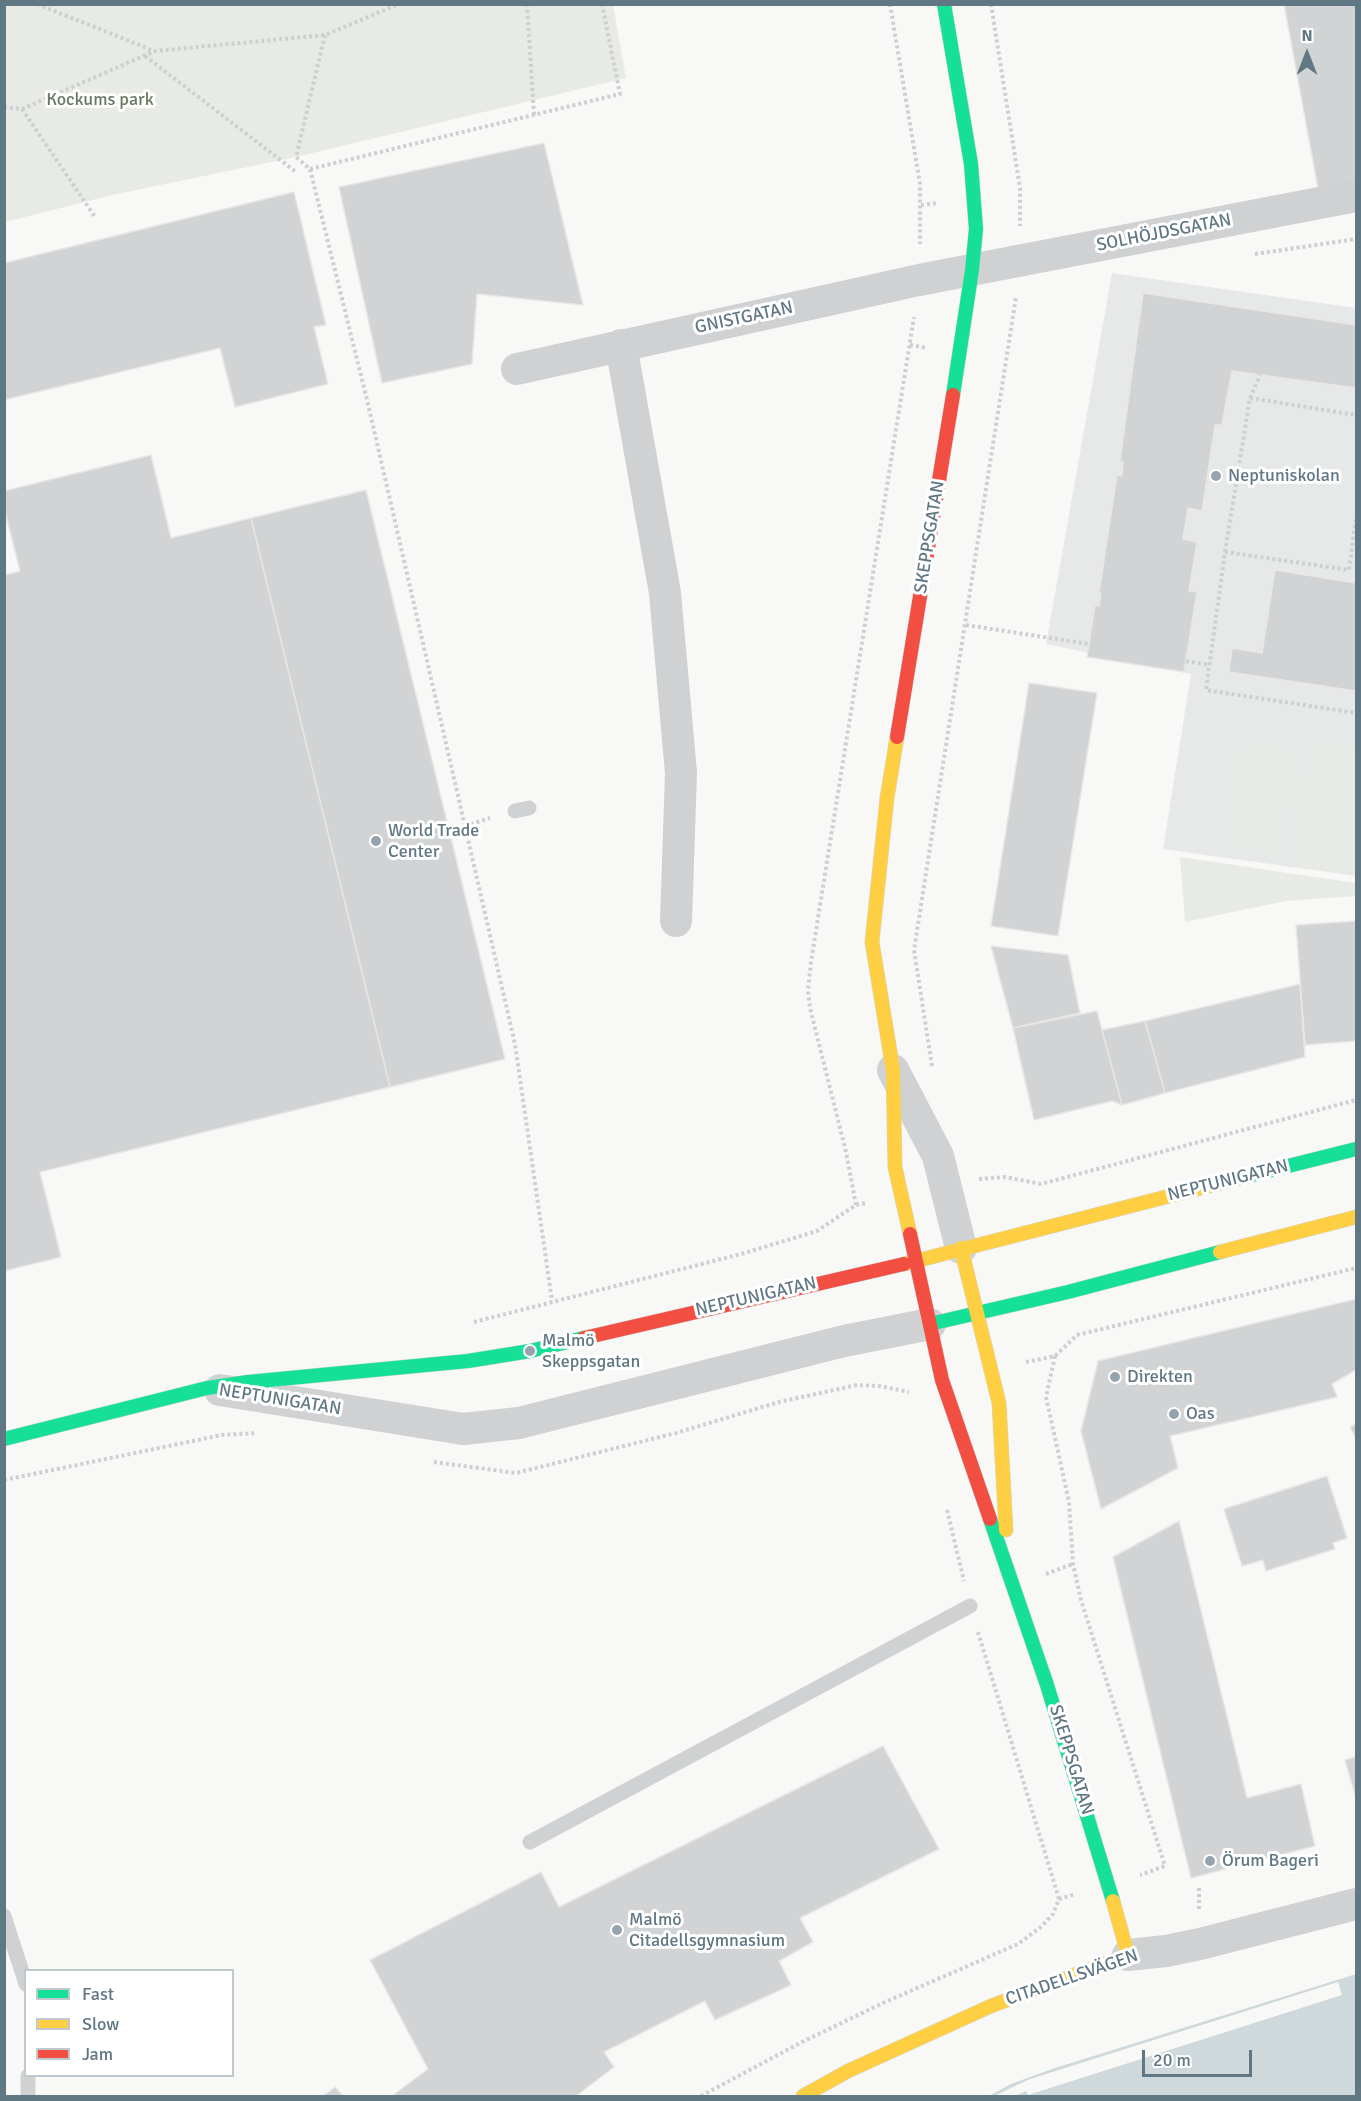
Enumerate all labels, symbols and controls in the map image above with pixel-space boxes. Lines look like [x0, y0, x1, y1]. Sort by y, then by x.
north arrow [1277, 24, 1337, 84]
text: N [1301, 26, 1313, 46]
park label: Kockums park [46, 89, 154, 111]
street label: SOLHÖJDSGATAN [1095, 209, 1233, 257]
street label: GNISTGATAN [693, 297, 795, 339]
place label: Neptuniskolan [1228, 465, 1340, 487]
marker: Neptuniskolan [1209, 469, 1223, 483]
street label: SKEPPSGATAN [910, 479, 950, 595]
place label: World Trade Center [388, 820, 479, 862]
marker: World Trade Center [369, 834, 383, 848]
street label: NEPTUNIGATAN [1165, 1156, 1291, 1206]
street label: NEPTUNIGATAN [693, 1273, 819, 1321]
place label: Malmö Skeppsgatan [542, 1330, 640, 1372]
marker: Malmö Skeppsgatan [523, 1344, 537, 1358]
place label: Direkten [1127, 1366, 1193, 1388]
marker: Direkten [1108, 1370, 1122, 1384]
street label: NEPTUNIGATAN [217, 1380, 343, 1420]
place label: Oas [1186, 1403, 1215, 1425]
marker: Oas [1167, 1407, 1181, 1421]
street label: SKEPPSGATAN [1044, 1702, 1098, 1818]
place label: Örum Bageri [1222, 1850, 1319, 1872]
marker: Örum Bageri [1203, 1854, 1217, 1868]
place label: Malmö Citadellsgymnasium [629, 1909, 785, 1952]
marker: Malmö Citadellsgymnasium [610, 1923, 624, 1937]
street label: CITADELLSVÄGEN [1003, 1945, 1141, 2011]
legend [24, 1969, 234, 2077]
text: Fast [82, 1983, 114, 2005]
text: Slow [82, 2013, 119, 2035]
scale bar [1145, 2038, 1254, 2076]
text: Jam [82, 2043, 113, 2065]
text: 20 m [1153, 2049, 1191, 2071]

